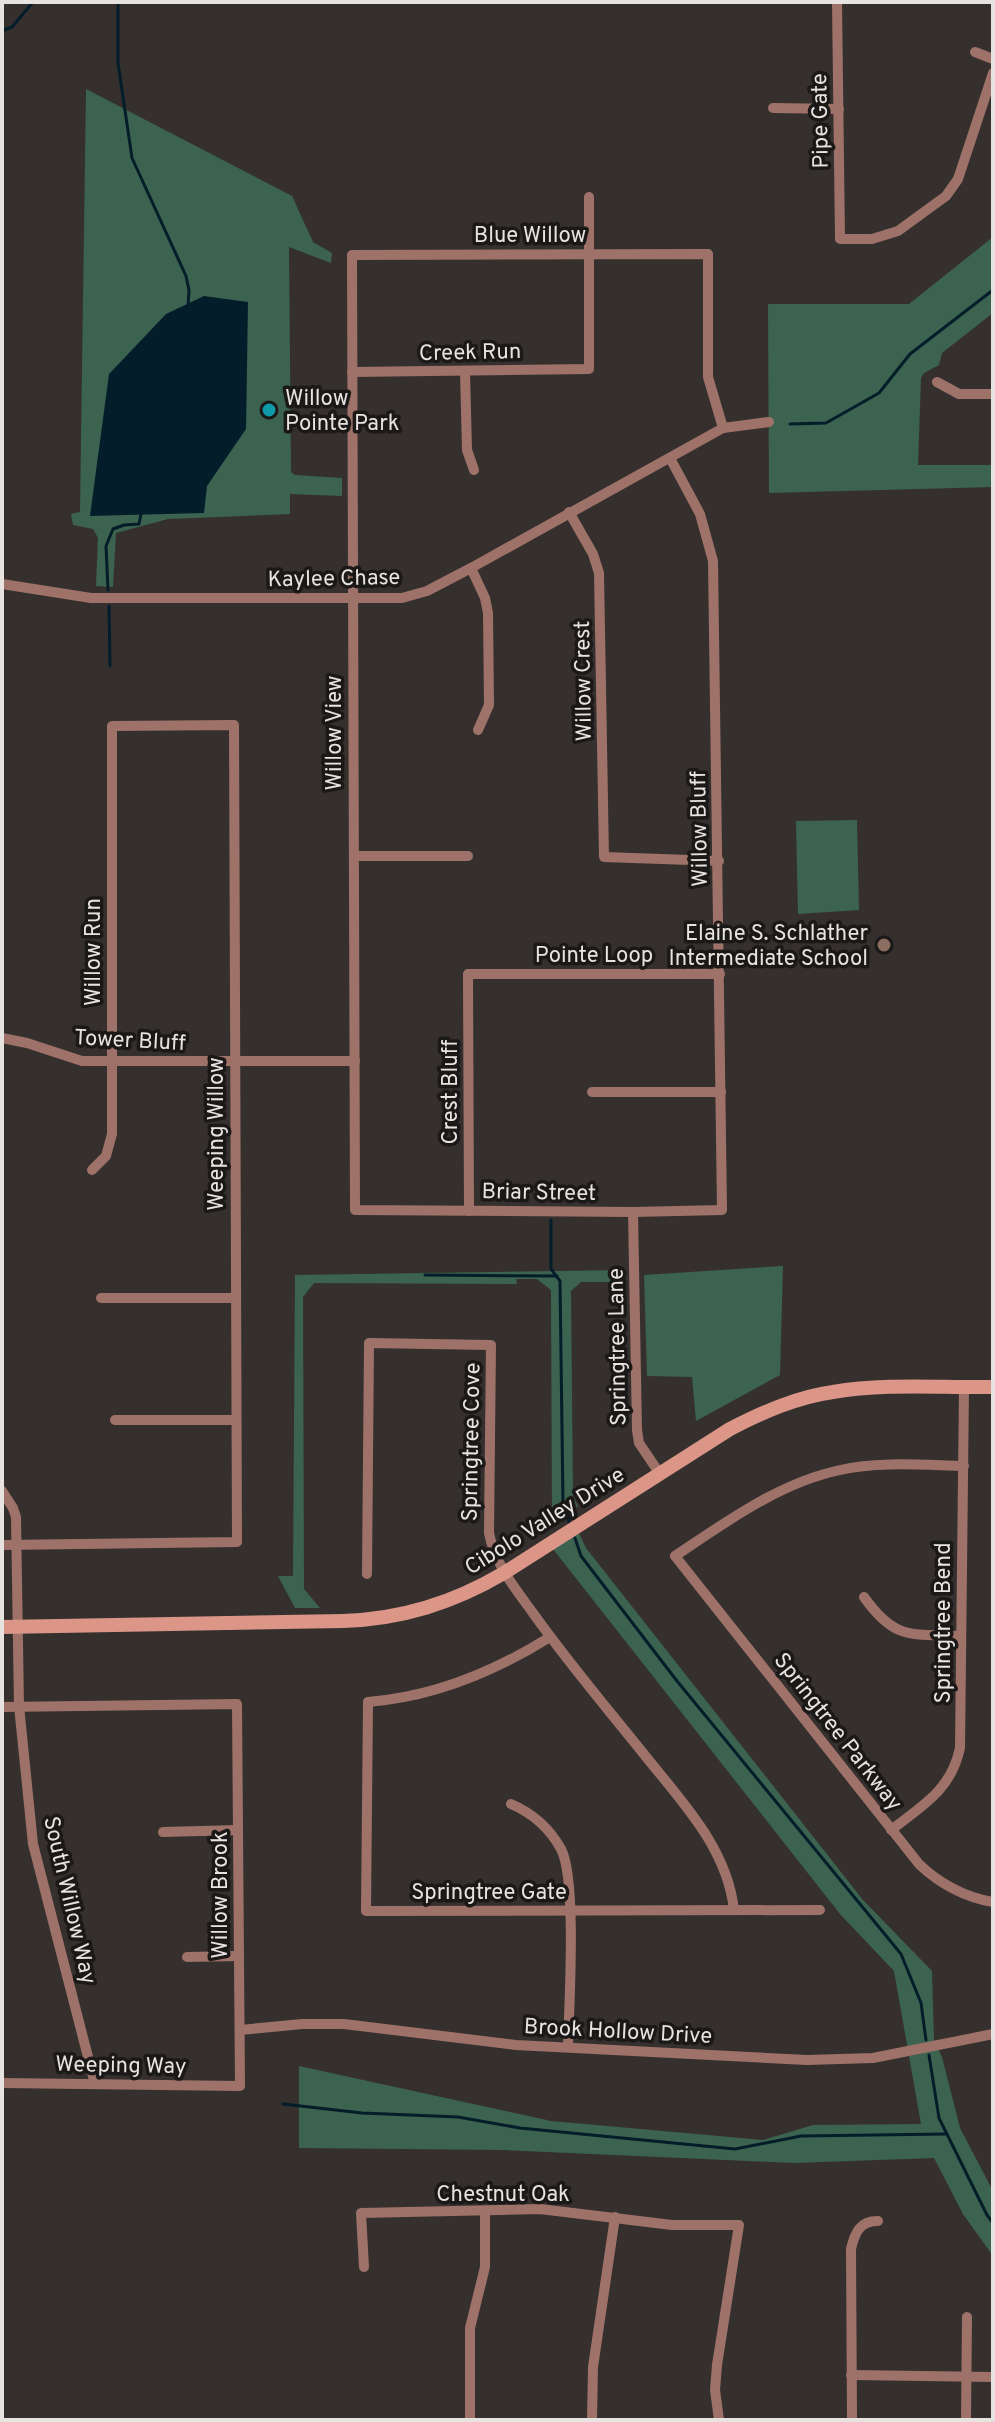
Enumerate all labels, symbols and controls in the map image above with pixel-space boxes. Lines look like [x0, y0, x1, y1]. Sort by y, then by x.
street label: Pipe Gate [807, 73, 836, 169]
street label: Blue Willow [474, 223, 586, 250]
street label: Creek Run [419, 339, 521, 368]
place label: Willow Pointe Park [285, 386, 399, 438]
marker: Willow Pointe Park [260, 401, 278, 419]
street label: Kaylee Chase [268, 565, 401, 594]
street label: Willow Crest [570, 620, 599, 742]
street label: Willow View [322, 676, 349, 790]
street label: Willow Bluff [686, 771, 715, 887]
street label: Willow Run [81, 898, 108, 1006]
place label: Elaine S. Schlather Intermediate School [668, 921, 868, 973]
marker: Elaine S. Schlather Intermediate School [875, 936, 893, 954]
street label: Pointe Loop [535, 943, 653, 970]
street label: Tower Bluff [73, 1025, 186, 1058]
street label: Crest Bluff [438, 1039, 465, 1144]
street label: Weeping Willow [204, 1057, 231, 1211]
street label: Briar Street [481, 1179, 597, 1208]
street label: Springtree Lane [604, 1268, 633, 1426]
street label: Springtree Cove [458, 1362, 487, 1522]
street label: Cibolo Valley Drive [460, 1462, 630, 1582]
street label: Springtree Bend [931, 1542, 958, 1704]
street label: Springtree Parkway [767, 1648, 907, 1817]
street label: South Willow Way [36, 1814, 101, 1987]
street label: Willow Brook [208, 1831, 235, 1959]
street label: Springtree Gate [411, 1880, 567, 1907]
street label: Brook Hollow Drive [523, 2014, 713, 2051]
street label: Weeping Way [55, 2052, 187, 2081]
street label: Chestnut Oak [436, 2182, 570, 2209]

